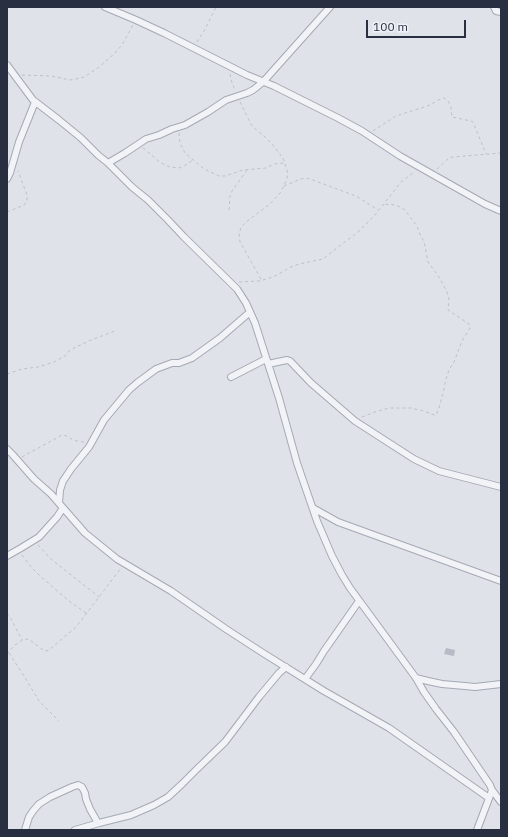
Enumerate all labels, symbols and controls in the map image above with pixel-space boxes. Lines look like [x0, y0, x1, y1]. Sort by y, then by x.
scale bar [368, 12, 468, 38]
text: 100 m [373, 19, 408, 34]

